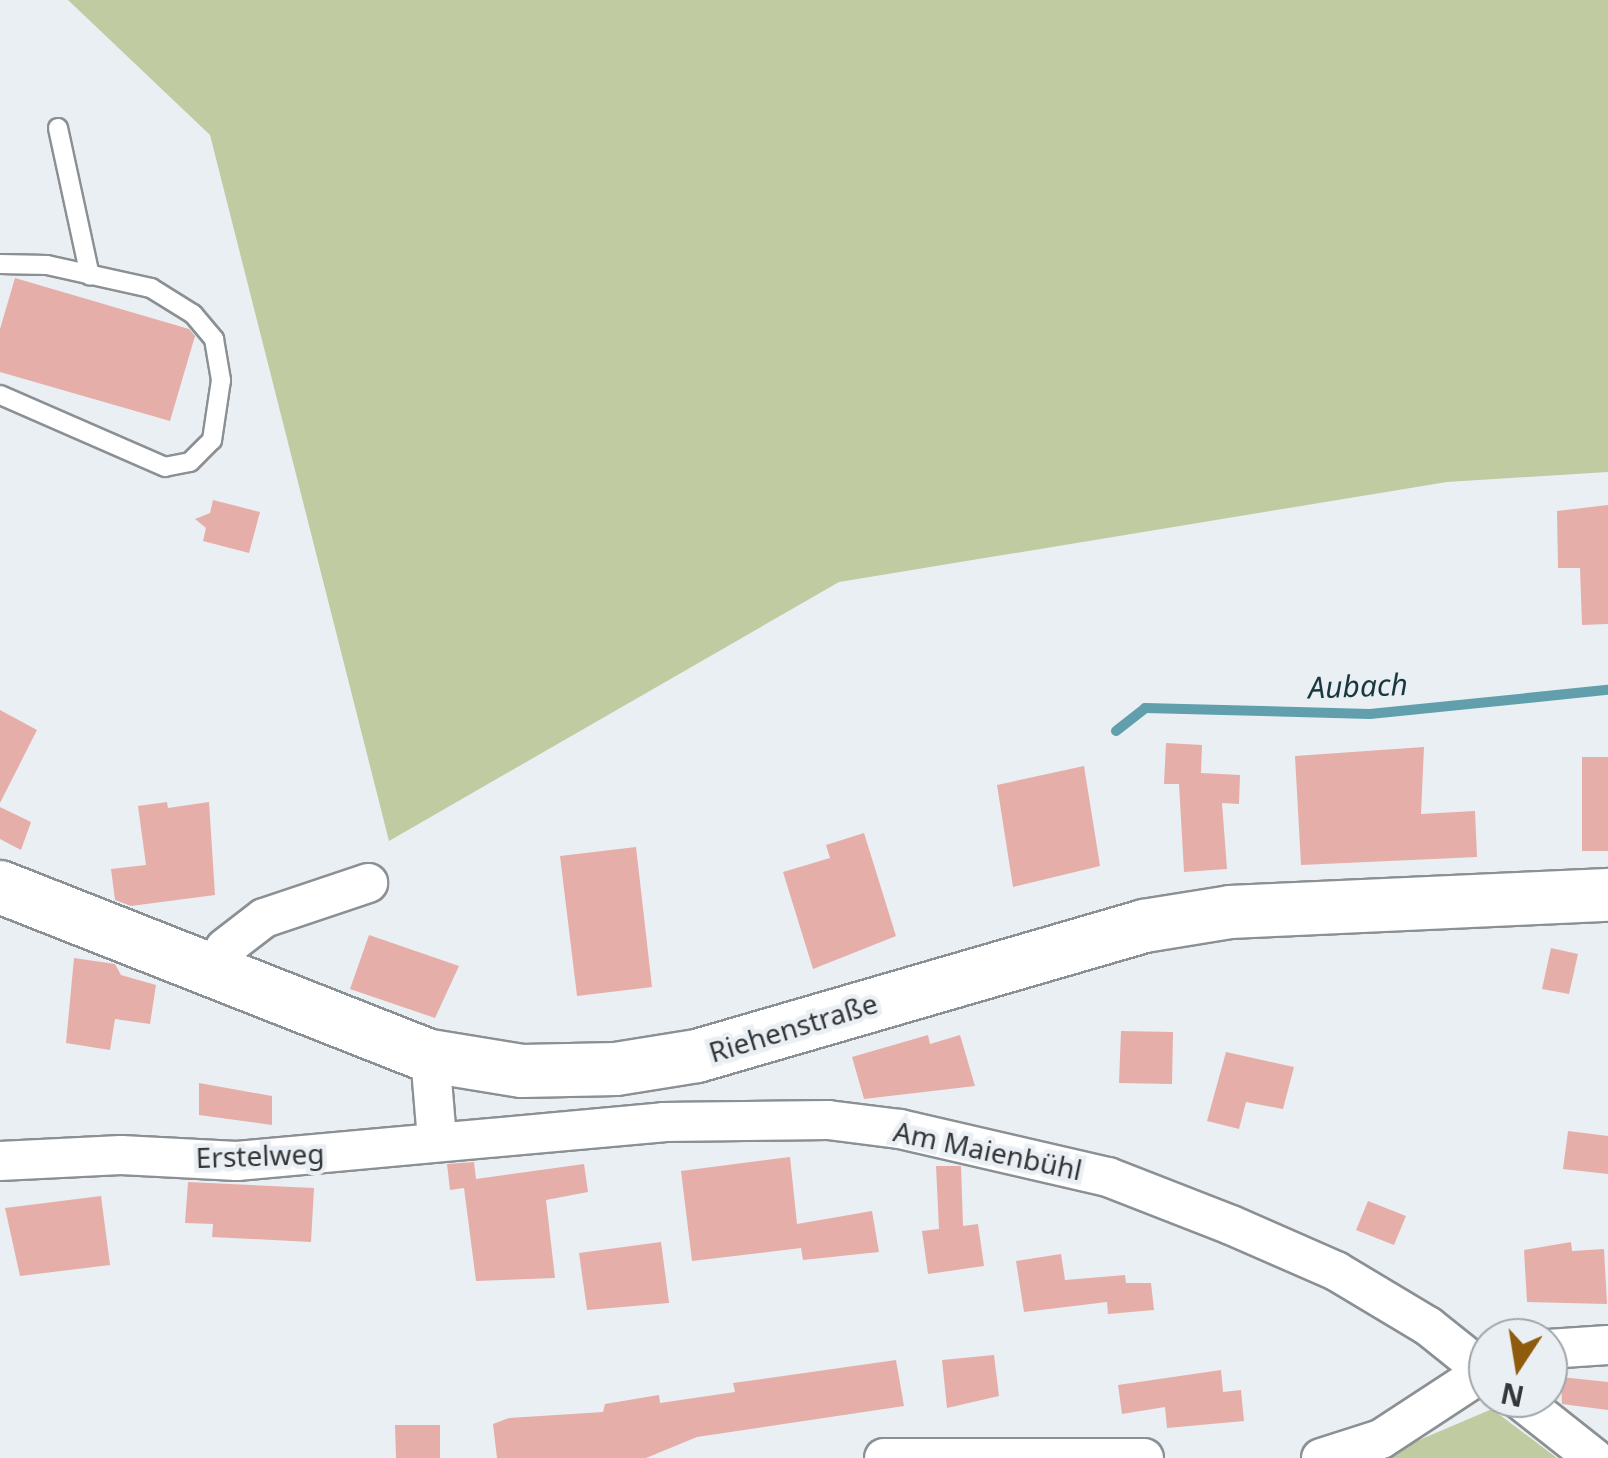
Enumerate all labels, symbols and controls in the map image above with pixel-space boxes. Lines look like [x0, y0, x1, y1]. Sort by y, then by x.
water label: Aubach [1308, 666, 1408, 706]
street label: Riehenstraße [705, 985, 881, 1069]
street label: Am Maienbühl [891, 1114, 1085, 1186]
street label: Erstelweg [195, 1136, 325, 1174]
north arrow [1468, 1318, 1568, 1418]
text: N [1497, 1374, 1527, 1416]

